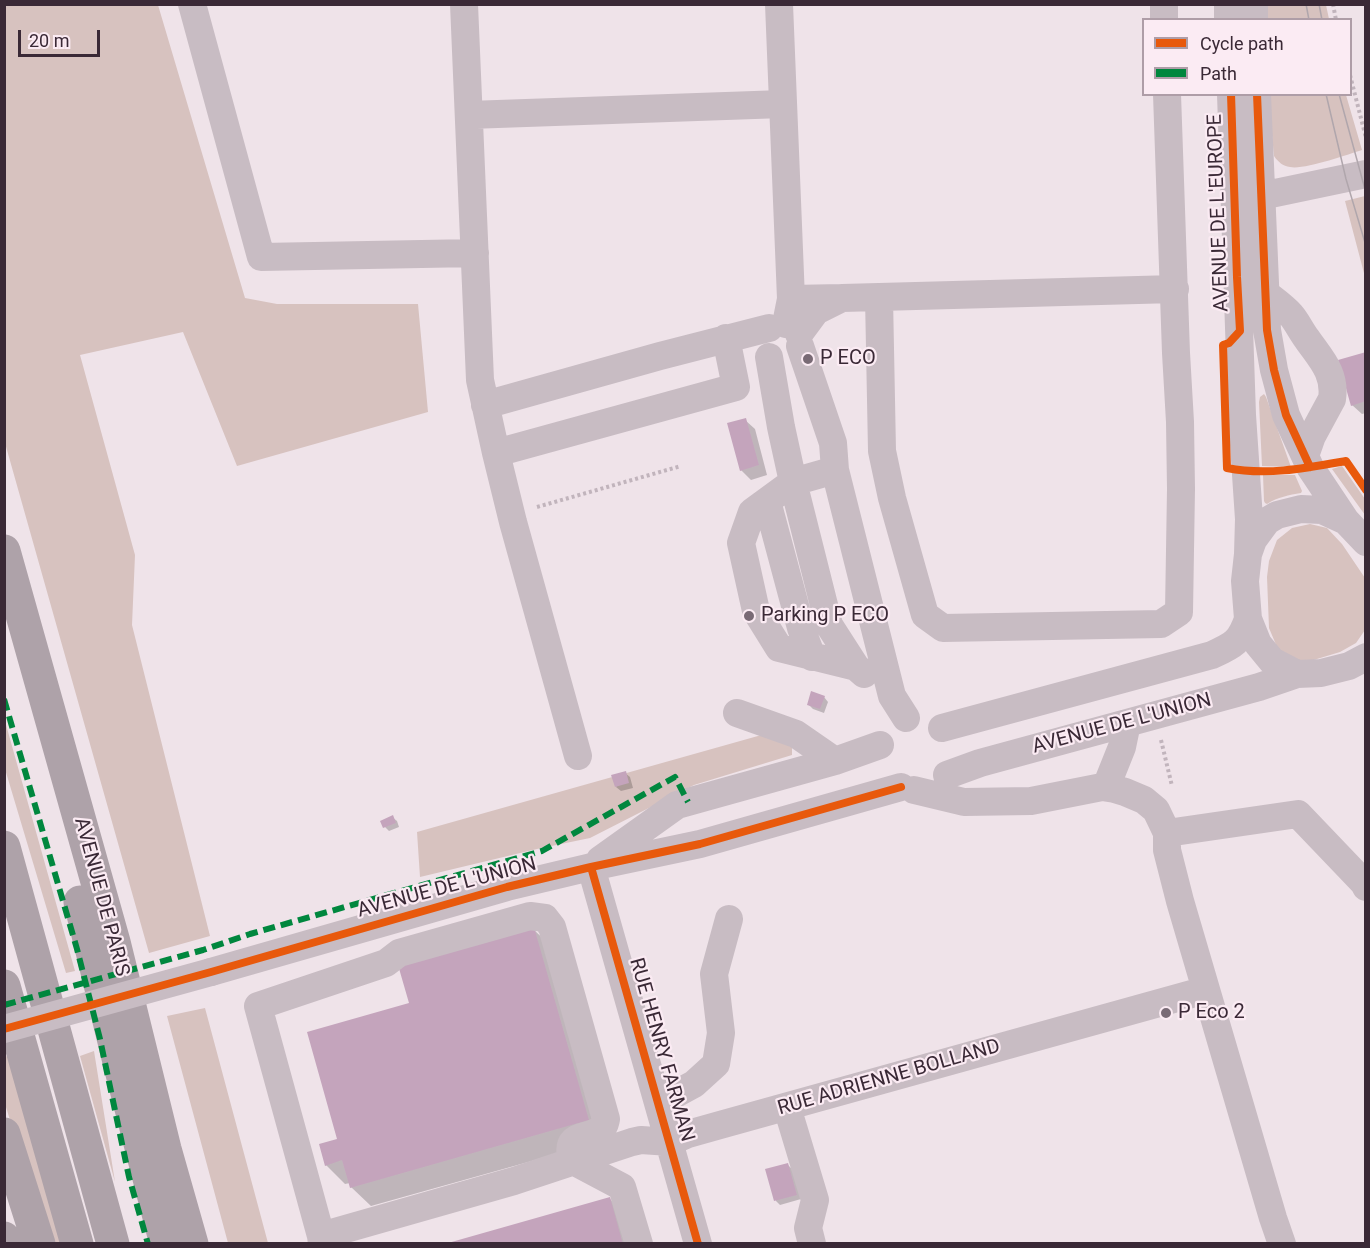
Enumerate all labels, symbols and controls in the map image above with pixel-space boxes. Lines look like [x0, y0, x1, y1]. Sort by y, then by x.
scale bar [21, 18, 104, 56]
legend [1142, 18, 1352, 96]
text: 20 m [29, 30, 69, 51]
text: Cycle path [1200, 33, 1284, 54]
text: Path [1200, 63, 1237, 84]
street label: AVENUE DE L'EUROPE [1204, 114, 1234, 312]
place label: P ECO [820, 347, 876, 371]
marker: P ECO [801, 352, 815, 366]
place label: Parking P ECO [761, 604, 889, 628]
marker: Parking P ECO [742, 609, 756, 623]
street label: AVENUE DE L'UNION [1030, 689, 1214, 759]
street label: AVENUE DE PARIS [68, 815, 134, 979]
street label: AVENUE DE L'UNION [355, 853, 539, 923]
street label: RUE HENRY FARMAN [623, 955, 699, 1145]
place label: P Eco 2 [1178, 1001, 1245, 1025]
marker: P Eco 2 [1159, 1006, 1173, 1020]
street label: RUE ADRIENNE BOLLAND [775, 1035, 1003, 1121]

